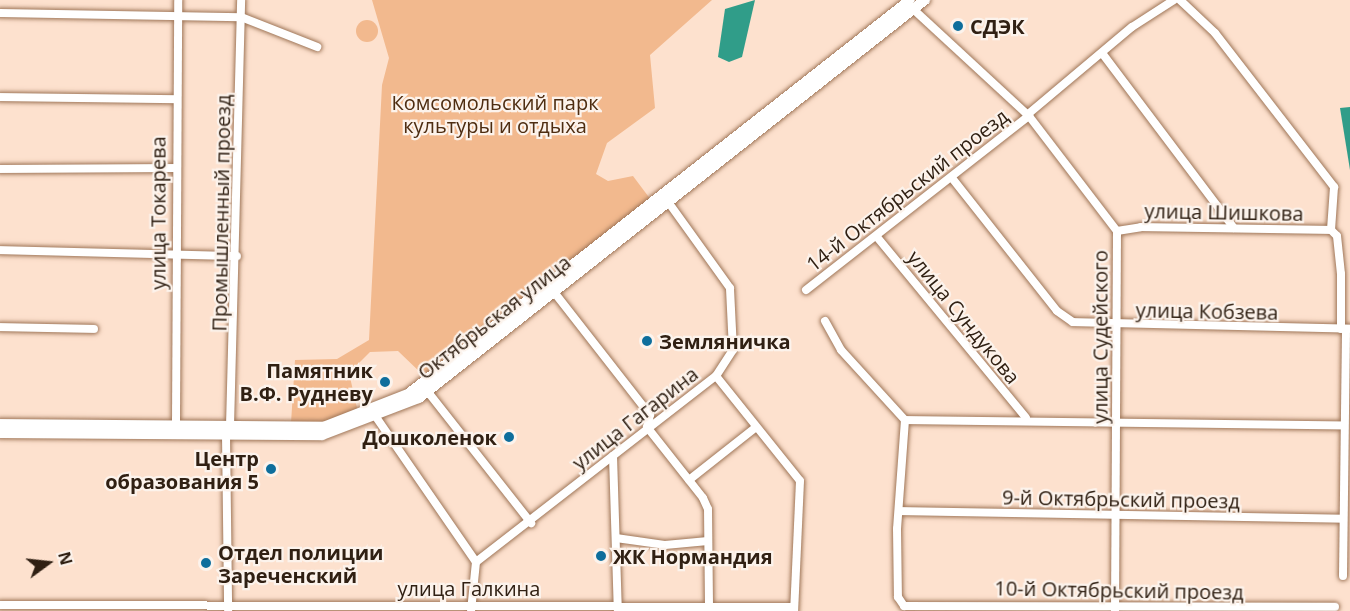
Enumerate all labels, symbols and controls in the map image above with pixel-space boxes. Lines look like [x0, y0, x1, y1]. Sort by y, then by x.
place label: СДЭК [970, 14, 1025, 38]
marker: СДЭК [951, 19, 965, 33]
park label: Комсомольский парк культуры и отдыха [391, 91, 599, 138]
street label: Промышленный проезд [207, 94, 235, 332]
street label: 14-й Октябрьский проезд [801, 104, 1013, 276]
street label: улица Токарева [146, 136, 170, 290]
street label: улица Шишкова [1144, 199, 1304, 225]
street label: улица Сундукова [903, 245, 1025, 389]
street label: Октябрьская улица [413, 250, 575, 384]
street label: улица Судейского [1088, 250, 1112, 424]
street label: улица Кобзева [1135, 298, 1279, 324]
place label: Земляничка [659, 329, 791, 353]
marker: Земляничка [640, 334, 654, 348]
place label: Памятник В.Ф. Рудневу [240, 358, 373, 405]
street label: улица Гагарина [567, 361, 703, 475]
marker: Памятник В.Ф. Рудневу [378, 375, 392, 389]
place label: Дошколенок [362, 425, 497, 449]
marker: Дошколенок [502, 430, 516, 444]
place label: Центр образования 5 [105, 446, 259, 493]
marker: Центр образования 5 [264, 462, 278, 476]
street label: 9-й Октябрьский проезд [1002, 485, 1240, 513]
north arrow [18, 533, 78, 593]
place label: Отдел полиции Зареченский [218, 540, 383, 587]
place label: ЖК Нормандия [613, 544, 773, 568]
text: N [53, 549, 78, 567]
marker: ЖК Нормандия [594, 549, 608, 563]
marker: Отдел полиции Зареченский [199, 556, 213, 570]
street label: улица Галкина [398, 576, 540, 600]
street label: 10-й Октябрьский проезд [994, 576, 1244, 604]

